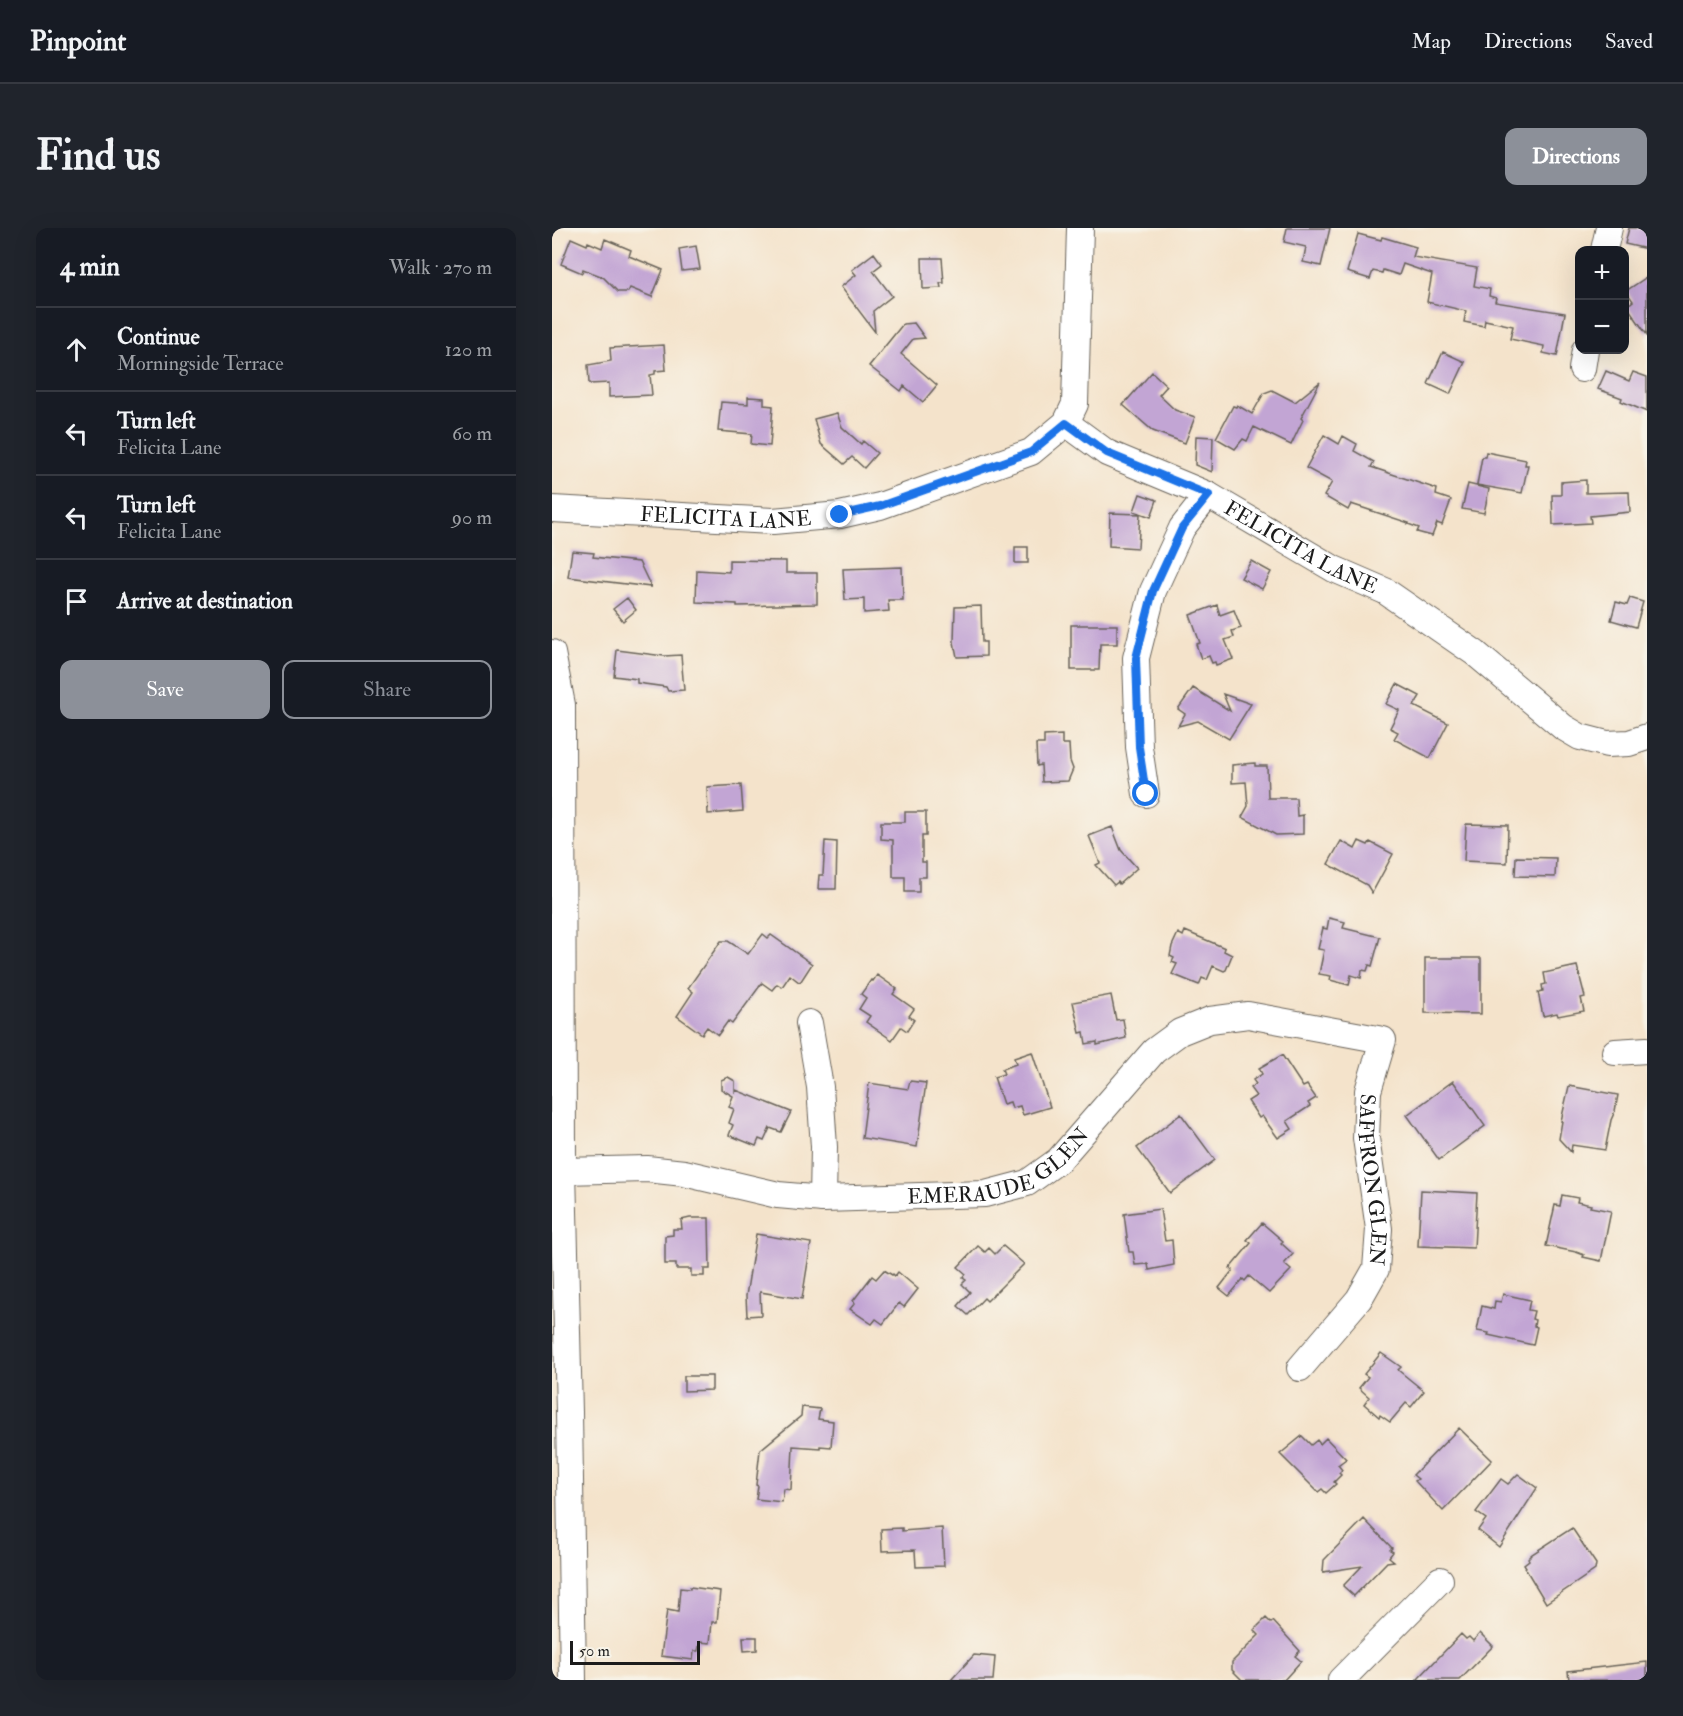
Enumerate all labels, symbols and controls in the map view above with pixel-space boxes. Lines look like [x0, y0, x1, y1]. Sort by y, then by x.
text: Pinpoint [30, 24, 126, 59]
text: Map [1411, 28, 1451, 55]
text: Directions [1484, 28, 1572, 55]
text: Saved [1605, 28, 1653, 55]
button: Directions [1505, 128, 1647, 185]
text: Find us [36, 130, 160, 182]
map controls [1575, 246, 1629, 354]
button: + [1575, 246, 1629, 300]
text: 4 min [60, 251, 120, 283]
text: Walk · 270 m [389, 255, 492, 280]
button: − [1575, 300, 1629, 354]
text: Continue [117, 323, 200, 351]
icon: ahead [60, 333, 93, 366]
text: 120 m [445, 337, 492, 362]
text: Morningside Terrace [117, 351, 284, 376]
text: Turn left [117, 407, 196, 435]
icon: left [60, 417, 93, 450]
text: 60 m [452, 421, 492, 446]
text: Felicita Lane [117, 435, 221, 460]
text: Turn left [117, 491, 196, 519]
street label: FELICITA LANE [1219, 494, 1382, 600]
icon: left [60, 501, 93, 534]
street label: FELICITA LANE [639, 501, 812, 535]
route end [826, 501, 852, 527]
text: 90 m [452, 505, 492, 530]
text: Felicita Lane [117, 519, 221, 544]
icon: arrive [60, 585, 93, 618]
text: Arrive at destination [117, 587, 293, 615]
button: Save [60, 660, 270, 719]
button: Share [282, 660, 492, 719]
route start [1132, 780, 1158, 806]
street label: SAFFRON GLEN [1351, 1093, 1392, 1267]
street label: EMERAUDE GLEN [907, 1122, 1095, 1210]
scale bar [570, 1638, 700, 1666]
text: 50 m [579, 1641, 610, 1661]

